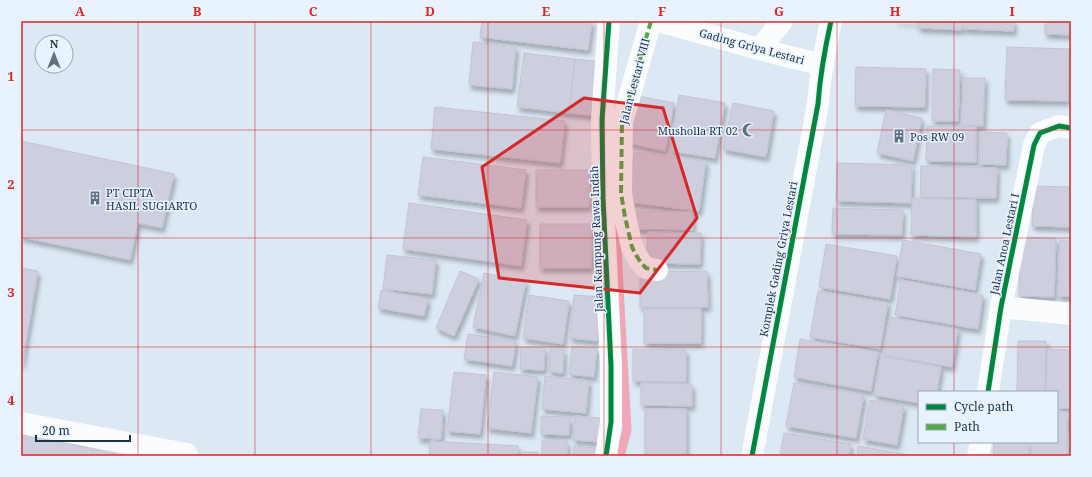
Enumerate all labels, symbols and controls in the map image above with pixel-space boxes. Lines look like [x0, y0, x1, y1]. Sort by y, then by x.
text: A [75, 2, 85, 20]
text: B [193, 2, 202, 20]
text: C [309, 2, 318, 20]
text: D [425, 2, 435, 20]
text: E [542, 2, 551, 20]
text: F [658, 2, 666, 20]
text: G [774, 2, 784, 20]
text: H [890, 2, 901, 20]
text: I [1009, 2, 1015, 20]
street label: Gading Griya Lestari [698, 25, 807, 67]
north arrow [34, 34, 74, 74]
text: N [50, 36, 59, 51]
street label: Jalan Lestari VIII [615, 36, 653, 127]
text: 1 [7, 67, 15, 85]
mosque icon: Musholla RT 02 [741, 122, 757, 138]
place label: Musholla RT 02 [658, 123, 738, 138]
building icon: Pos RW 09 [891, 128, 907, 144]
place label: Pos RW 09 [910, 129, 964, 144]
street label: Jalan Kampung Rawa Indah [586, 165, 606, 314]
text: 2 [7, 175, 15, 193]
street label: Komplek Gading Griya Lestari [756, 180, 801, 338]
place label: PT CIPTA HASIL SUGIARTO [106, 185, 197, 213]
building icon: PT CIPTA HASIL SUGIARTO [87, 190, 103, 206]
street label: Jalan Anoa Lestari I [986, 192, 1022, 297]
text: 3 [7, 283, 15, 301]
text: 4 [7, 391, 15, 409]
legend [918, 391, 1058, 443]
text: Cycle path [954, 398, 1014, 415]
scale bar [36, 417, 130, 443]
text: Path [954, 418, 980, 435]
text: 20 m [42, 422, 70, 439]

